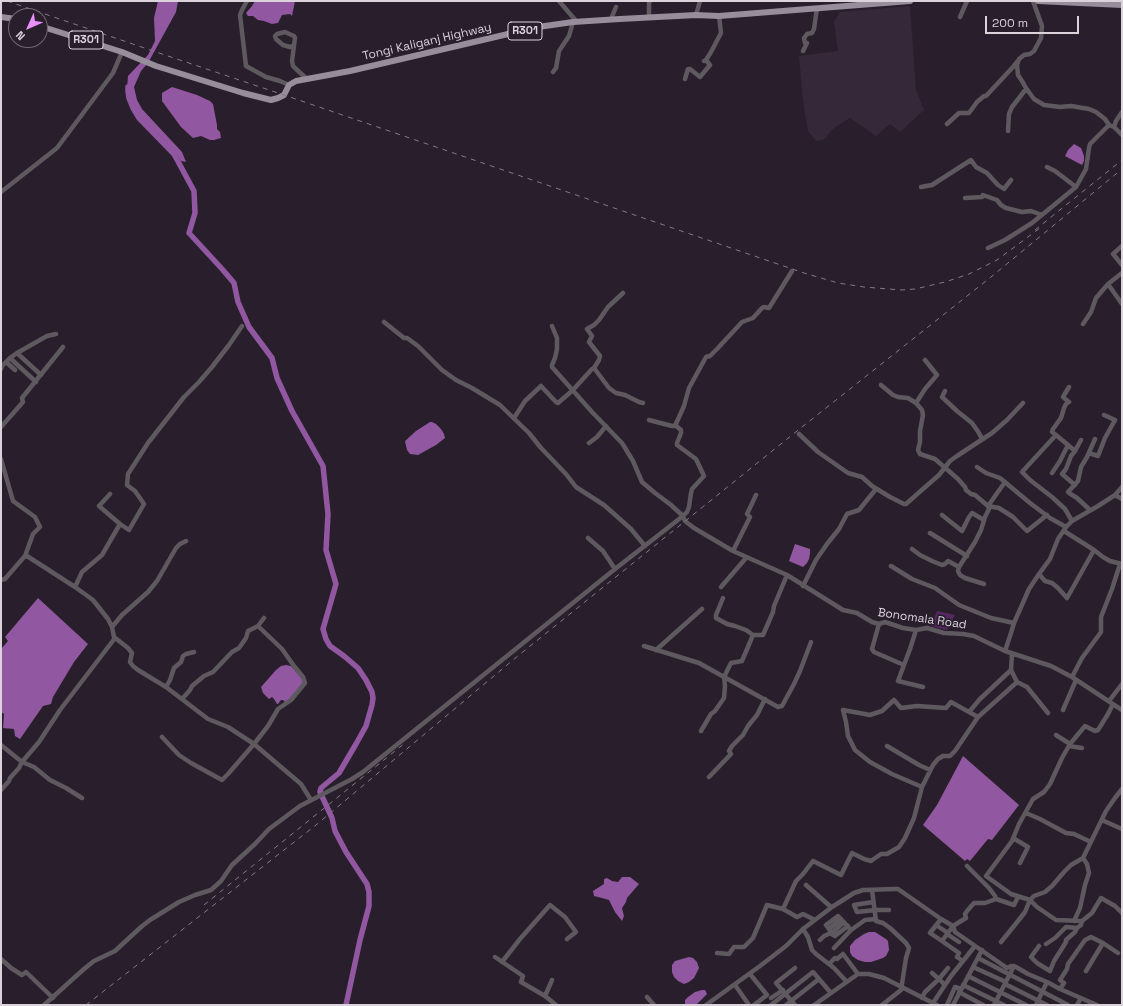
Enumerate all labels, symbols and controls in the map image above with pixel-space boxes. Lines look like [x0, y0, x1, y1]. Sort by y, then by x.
north arrow [8, 8, 48, 48]
scale bar [987, 8, 1081, 34]
text: 200 m [992, 15, 1028, 31]
street label: Tongi Kaliganj Highway [361, 20, 493, 64]
road number: R301 [508, 22, 542, 40]
text: N [13, 28, 28, 43]
road number: R301 [69, 31, 103, 49]
street label: Bonomala Road [877, 606, 967, 632]

